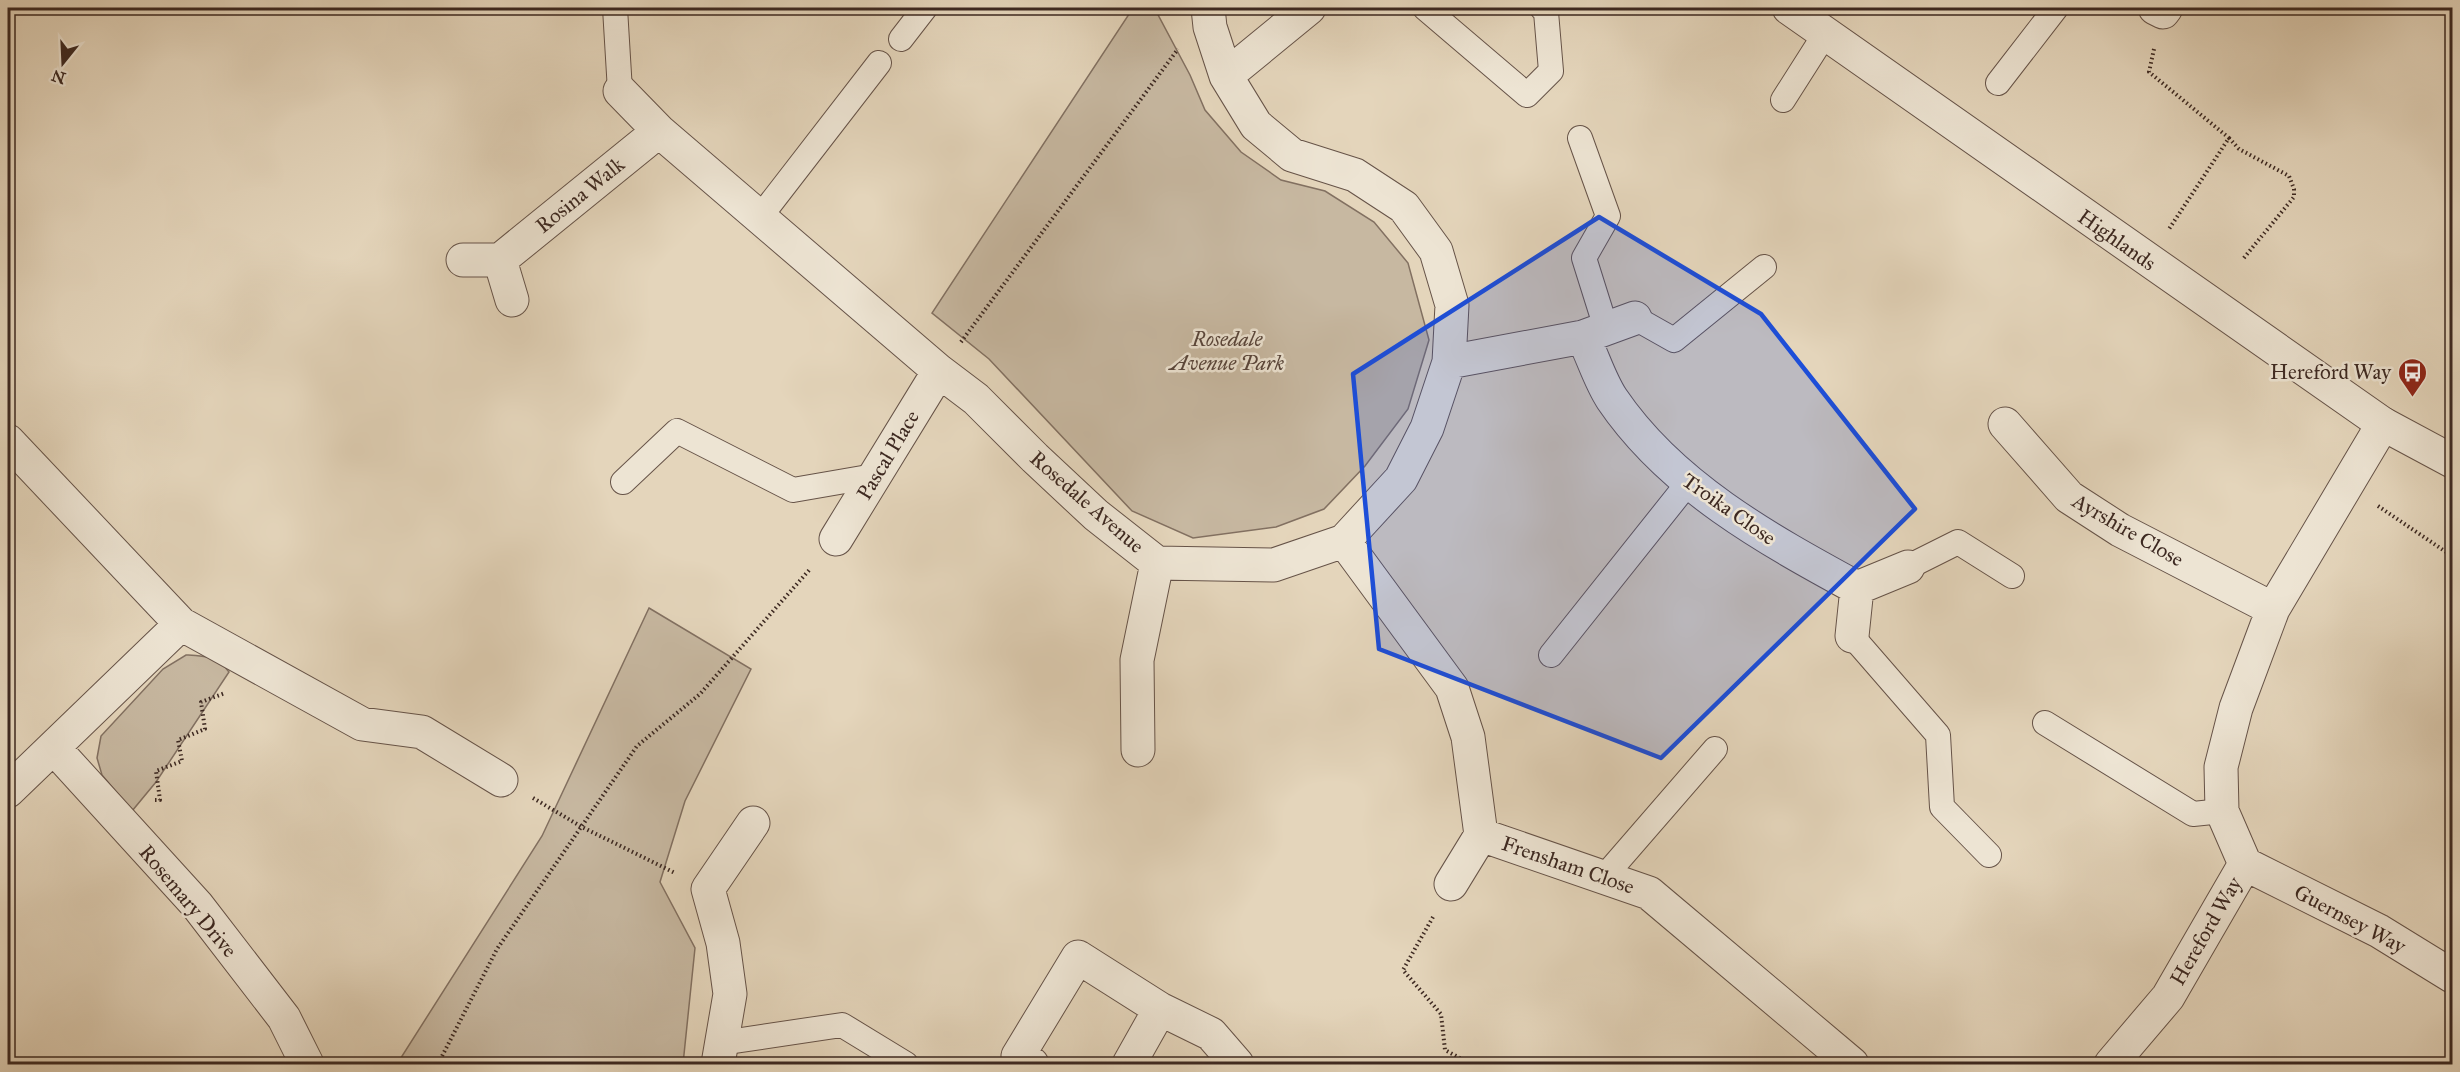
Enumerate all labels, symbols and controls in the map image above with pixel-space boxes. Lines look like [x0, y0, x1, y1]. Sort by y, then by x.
north arrow [33, 33, 93, 93]
text: N [49, 66, 68, 88]
street label: Rosina Walk [530, 151, 630, 239]
street label: Highlands [2073, 204, 2161, 276]
park label: Rosedale Avenue Park [1168, 326, 1285, 376]
bus stop icon: Hereford Way [2396, 356, 2428, 398]
place label: Hereford Way [2270, 359, 2392, 385]
street label: Pascal Place [851, 405, 925, 505]
street label: Rosedale Avenue [1024, 445, 1150, 559]
street label: Troika Close [1677, 467, 1781, 551]
street label: Ayrshire Close [2067, 487, 2189, 572]
street label: Frensham Close [1498, 830, 1638, 900]
street label: Rosemary Drive [133, 839, 243, 963]
street label: Hereford Way [2164, 871, 2248, 990]
street label: Guernsey Way [2290, 879, 2411, 960]

